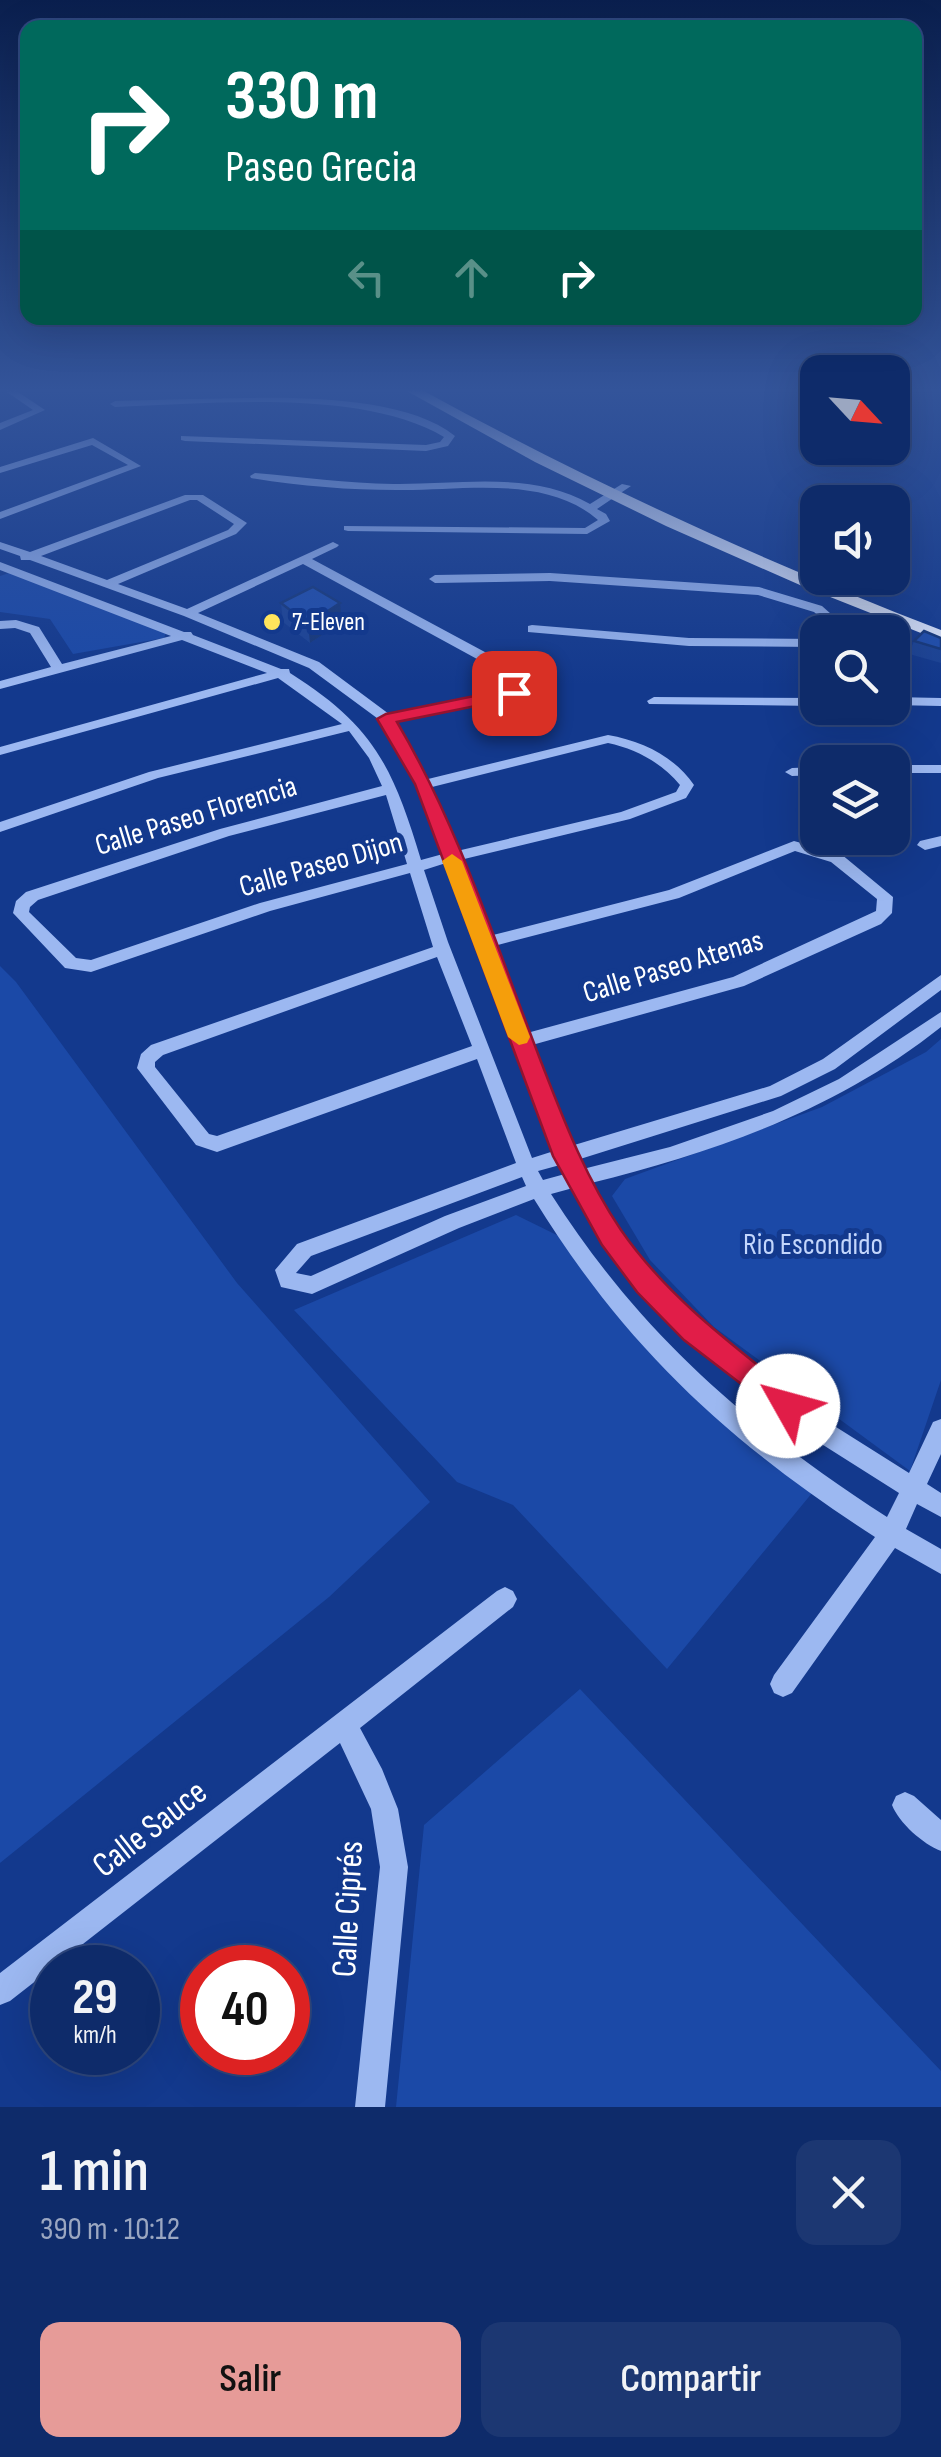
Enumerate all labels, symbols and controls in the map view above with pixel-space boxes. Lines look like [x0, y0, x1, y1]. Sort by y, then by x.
text: 330 m [225, 55, 378, 139]
icon: right [60, 60, 190, 190]
text: Paseo Grecia [225, 140, 417, 195]
icon: left [339, 250, 394, 305]
icon: ahead [444, 250, 499, 305]
icon: right [549, 250, 604, 305]
north arrow [800, 355, 910, 465]
map controls [800, 355, 910, 855]
button: sound [800, 485, 910, 595]
place label: 7-Eleven [292, 607, 365, 638]
marker: 7-Eleven [261, 611, 283, 633]
button: search [800, 615, 910, 725]
pin [472, 651, 557, 736]
icon: arrive [487, 666, 542, 721]
button: layers [800, 745, 910, 855]
street label: Calle Paseo Florencia [91, 768, 301, 864]
street label: Calle Paseo Dijon [235, 824, 407, 906]
street label: Calle Paseo Atenas [579, 923, 767, 1011]
park label: Rio Escondido [743, 1227, 883, 1263]
position arrow [736, 1354, 840, 1458]
street label: Calle Sauce [84, 1771, 216, 1887]
street label: Calle Ciprés [323, 1840, 373, 1978]
speed limit sign: 40 [180, 1945, 310, 2075]
text: 29 [72, 1968, 118, 2028]
text: km/h [73, 2020, 117, 2051]
text: 1 min [40, 2136, 149, 2208]
button: close [796, 2140, 901, 2245]
text: 390 m · 10:12 [40, 2210, 180, 2249]
button: Salir [40, 2322, 461, 2437]
button: Compartir [481, 2322, 901, 2437]

